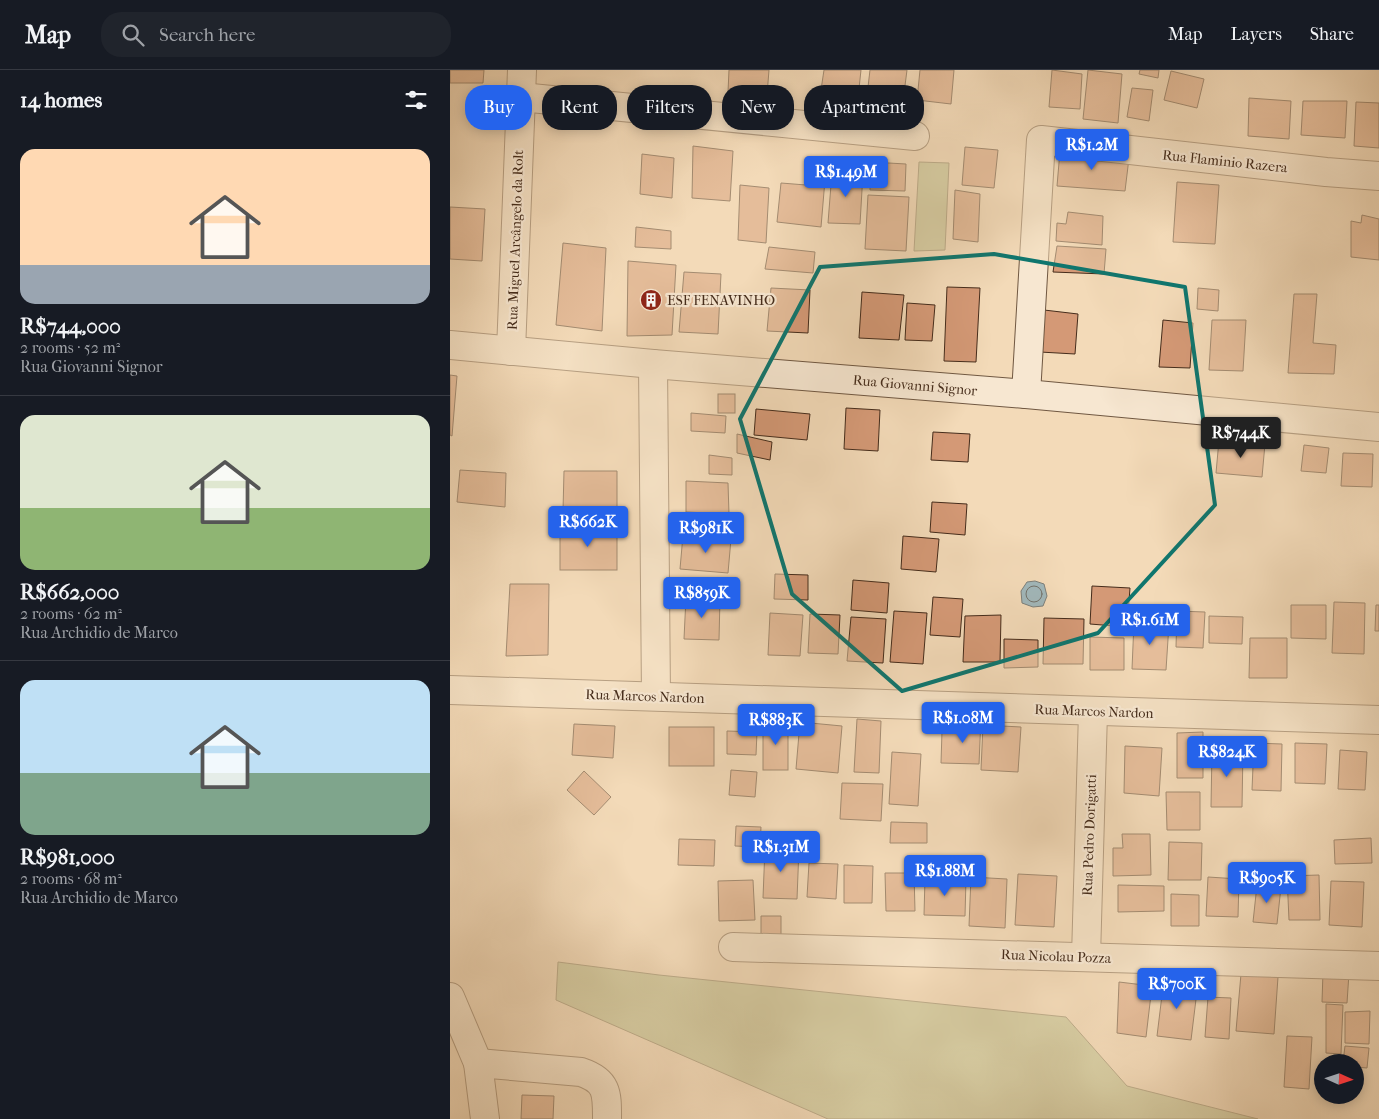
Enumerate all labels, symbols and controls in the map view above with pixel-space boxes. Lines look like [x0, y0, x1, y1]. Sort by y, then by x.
search box [101, 12, 451, 57]
text: Map [25, 21, 71, 49]
icon: search [119, 21, 147, 49]
text: Search here [159, 24, 255, 46]
text: Map [1168, 24, 1202, 45]
text: Layers [1230, 24, 1282, 45]
text: Share [1310, 24, 1354, 45]
chip: Buy [465, 85, 532, 130]
chip: Rent [542, 85, 617, 130]
chip: Filters [627, 85, 712, 130]
chip: New [722, 85, 794, 130]
chip: Apartment [804, 85, 924, 130]
icon: filters [402, 86, 430, 114]
text: 14 homes [20, 88, 102, 112]
pin: R$1.2M [1051, 128, 1133, 171]
text: R$1.2M [1066, 135, 1118, 154]
street label: Rua Flaminio Razera [1162, 146, 1289, 177]
street label: Rua Miguel Arcângelo da Rolt [504, 150, 527, 330]
pin: R$1.49M [800, 156, 892, 198]
text: R$1.49M [815, 162, 877, 181]
icon: home [180, 182, 270, 272]
building icon: ESF FENAVINHO [639, 288, 663, 312]
place label: ESF FENAVINHO [667, 292, 775, 309]
text: R$744,000 [20, 314, 121, 338]
text: 2 rooms · 52 m² [20, 338, 120, 357]
text: Rua Giovanni Signor [20, 357, 162, 376]
street label: Rua Giovanni Signor [852, 372, 978, 399]
pin: R$744K [1200, 416, 1282, 459]
text: R$744K [1212, 423, 1270, 442]
icon: home [180, 447, 270, 537]
pin: R$662K [547, 506, 629, 548]
text: R$662K [559, 512, 617, 531]
pin: R$981K [665, 512, 747, 554]
text: R$981K [679, 518, 733, 537]
pin: R$859K [661, 576, 743, 619]
text: R$662,000 [20, 580, 119, 604]
text: R$859K [674, 583, 730, 602]
text: 2 rooms · 62 m² [20, 604, 122, 623]
pin: R$1.61M [1104, 604, 1196, 646]
text: R$1.61M [1121, 610, 1179, 629]
text: Rua Archidio de Marco [20, 623, 178, 642]
street label: Rua Marcos Nardon [585, 686, 705, 707]
street label: Rua Marcos Nardon [1034, 701, 1154, 722]
pin: R$1.08M [917, 702, 1009, 744]
pin: R$883K [735, 704, 817, 746]
text: R$1.08M [933, 708, 993, 727]
text: R$883K [749, 710, 803, 729]
icon: home [180, 712, 270, 802]
pin: R$824K [1186, 736, 1268, 778]
text: R$824K [1198, 742, 1256, 761]
street label: Rua Pedro Dorigatti [1079, 774, 1100, 896]
pin: R$1.31M [735, 830, 827, 873]
text: R$1.31M [753, 837, 809, 856]
text: R$981,000 [20, 845, 115, 869]
pin: R$1.88M [899, 854, 991, 897]
text: R$1.88M [915, 861, 975, 880]
pin: R$905K [1226, 862, 1308, 904]
text: R$905K [1239, 868, 1295, 887]
text: 2 rooms · 68 m² [20, 869, 122, 888]
text: Rua Archidio de Marco [20, 888, 178, 907]
street label: Rua Nicolau Pozza [1001, 946, 1112, 967]
pin: R$700K [1136, 968, 1218, 1010]
text: R$700K [1148, 974, 1206, 993]
north arrow [1314, 1054, 1364, 1104]
map controls [1314, 1054, 1364, 1104]

